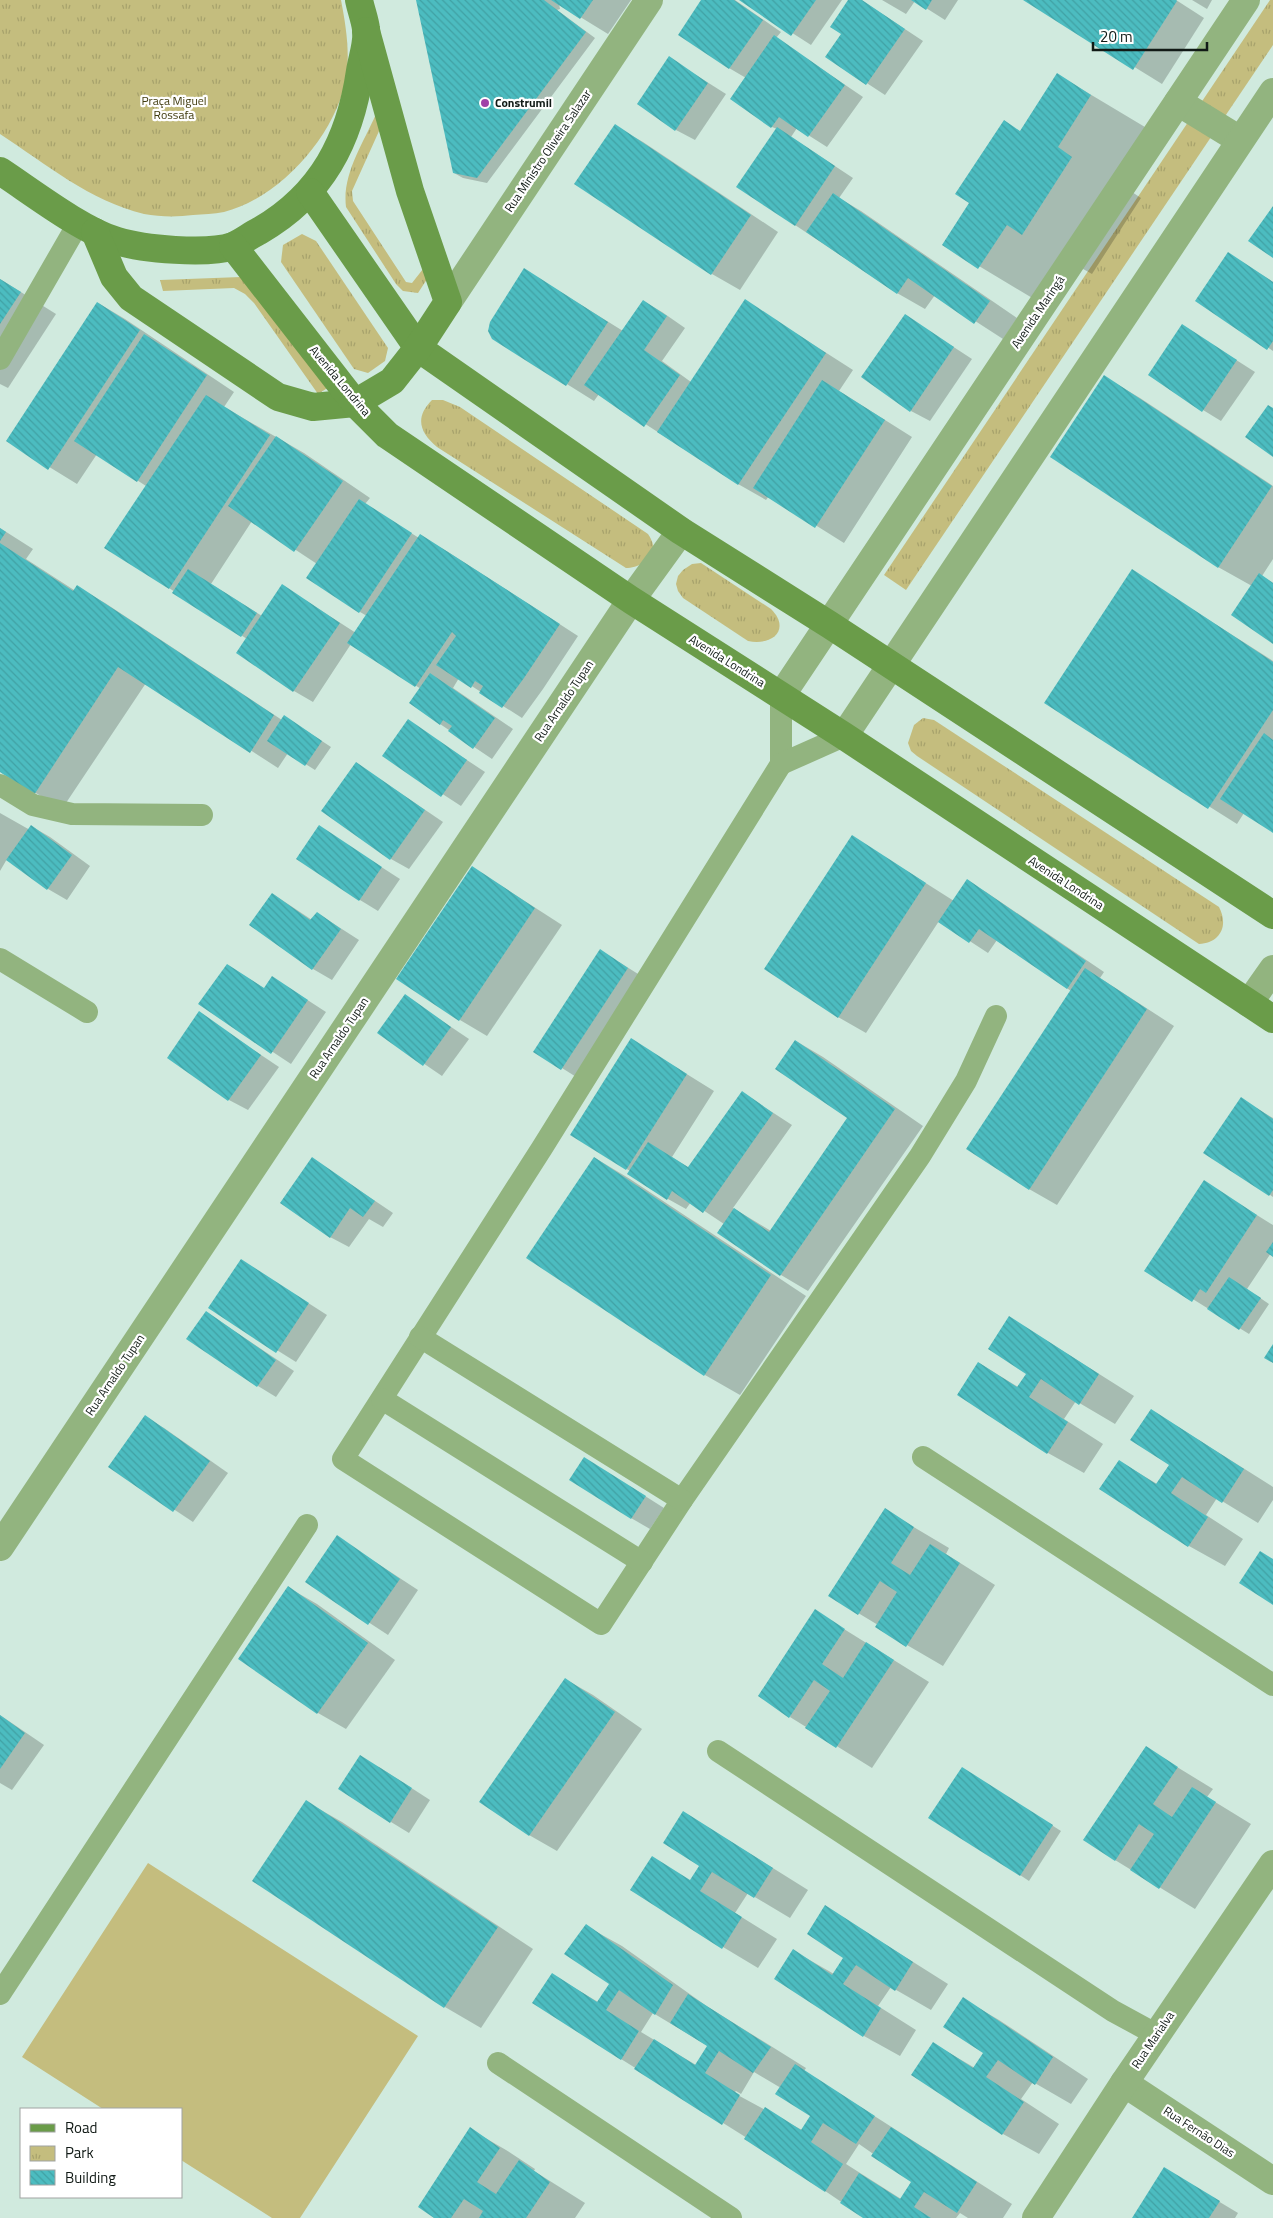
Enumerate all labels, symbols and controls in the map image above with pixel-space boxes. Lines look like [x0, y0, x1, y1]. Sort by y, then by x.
scale bar [1093, 20, 1207, 52]
text: 20 m [1100, 25, 1133, 48]
street label: Rua Ministro Oliveira Salazar [499, 86, 596, 216]
park label: Praça Miguel Rossafa [141, 91, 207, 124]
place label: Construmil [495, 93, 552, 112]
marker: Construmil [479, 97, 491, 109]
street label: Avenida Maringá [1006, 271, 1069, 352]
street label: Avenida Londrina [305, 341, 376, 420]
street label: Avenida Londrina [685, 630, 769, 692]
street label: Rua Arnaldo Tupan [529, 656, 598, 745]
street label: Avenida Londrina [1025, 851, 1108, 914]
street label: Rua Arnaldo Tupan [304, 993, 373, 1082]
street label: Rua Arnaldo Tupan [80, 1330, 149, 1419]
street label: Rua Marialva [1126, 2007, 1179, 2072]
street label: Rua Fernão Dias [1160, 2101, 1239, 2162]
legend [20, 2108, 182, 2198]
text: Road [65, 2116, 97, 2139]
text: Park [65, 2141, 94, 2164]
text: Building [65, 2166, 116, 2189]

